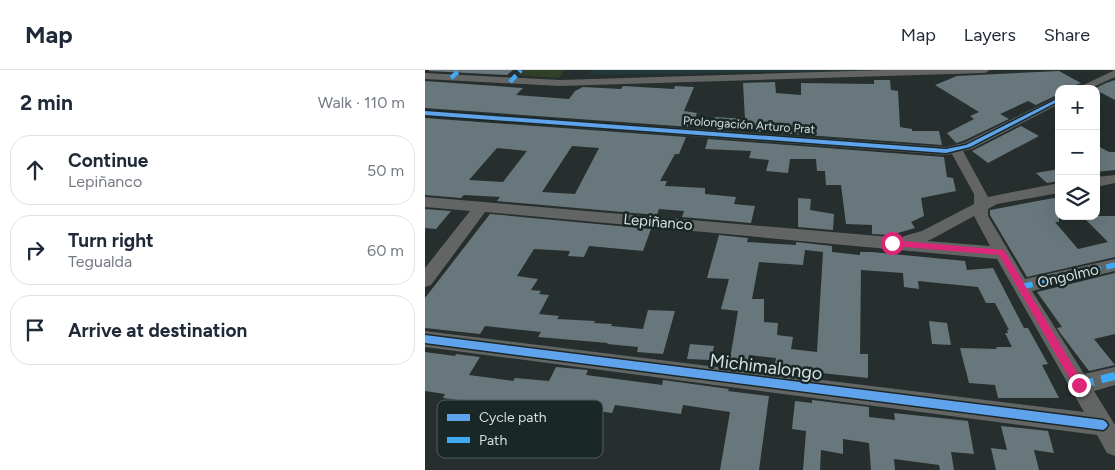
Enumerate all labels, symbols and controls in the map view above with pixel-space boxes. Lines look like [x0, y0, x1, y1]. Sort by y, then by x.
text: Map [25, 20, 73, 49]
text: Map [901, 24, 936, 46]
text: Layers [964, 24, 1016, 46]
text: Share [1044, 24, 1090, 46]
map controls [1055, 85, 1100, 220]
button: + [1055, 85, 1100, 130]
text: 2 min [20, 90, 73, 115]
text: Walk · 110 m [318, 93, 405, 112]
street label: Prolongación Arturo Prat [683, 113, 816, 137]
button: − [1055, 130, 1100, 175]
text: Continue [68, 149, 148, 172]
icon: ahead [21, 156, 49, 184]
text: 50 m [367, 161, 404, 180]
text: Lepiñanco [68, 172, 142, 191]
button: layers [1055, 175, 1100, 220]
street label: Lepiñanco [623, 210, 694, 234]
text: Turn right [68, 229, 154, 252]
route start [881, 232, 904, 255]
icon: right [21, 236, 49, 264]
text: 60 m [367, 241, 404, 260]
text: Tegualda [68, 252, 132, 271]
street label: Ongolmo [1036, 260, 1101, 292]
icon: arrive [21, 316, 49, 344]
text: Arrive at destination [68, 319, 247, 342]
street label: Michimalongo [708, 349, 824, 385]
route end [1068, 374, 1091, 397]
legend [437, 400, 603, 458]
text: Cycle path [479, 409, 547, 426]
text: Path [479, 432, 507, 449]

